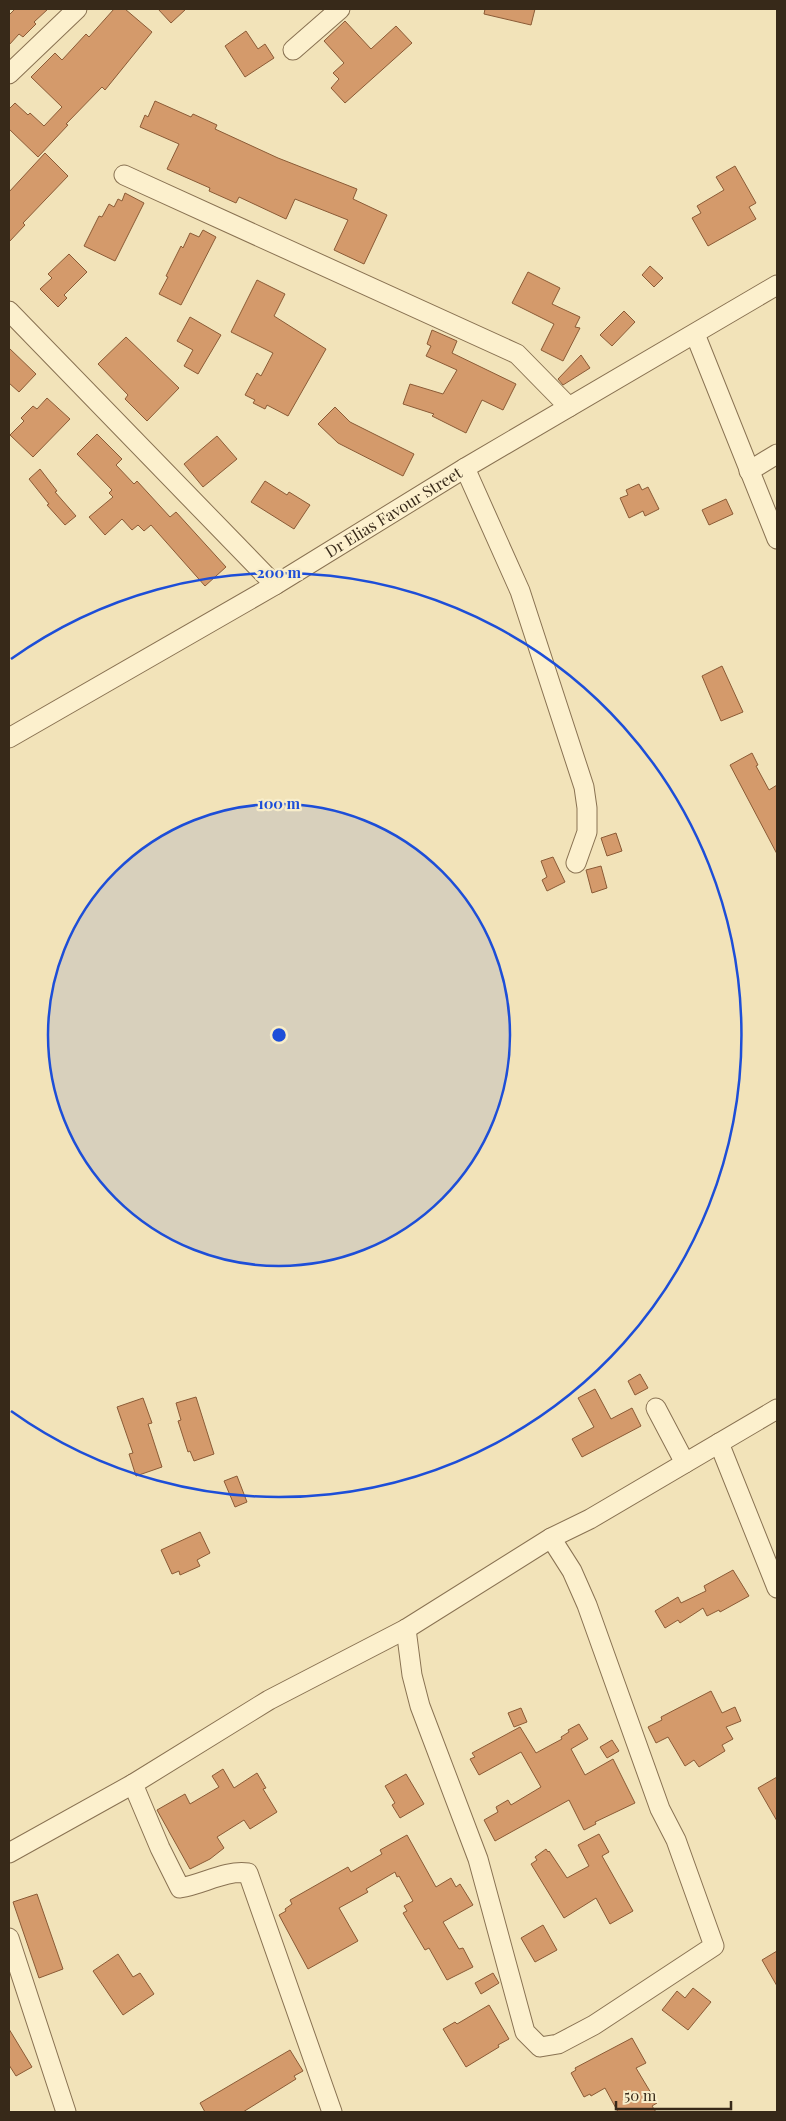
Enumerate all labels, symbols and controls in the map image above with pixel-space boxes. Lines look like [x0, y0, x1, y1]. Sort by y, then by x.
street label: Dr Elias Favour Street [321, 461, 466, 562]
text: 200 m [257, 562, 302, 582]
text: 100 m [258, 793, 301, 813]
centre of rings [270, 1026, 288, 1044]
scale bar [616, 2078, 731, 2110]
text: 50 m [624, 2085, 657, 2105]

